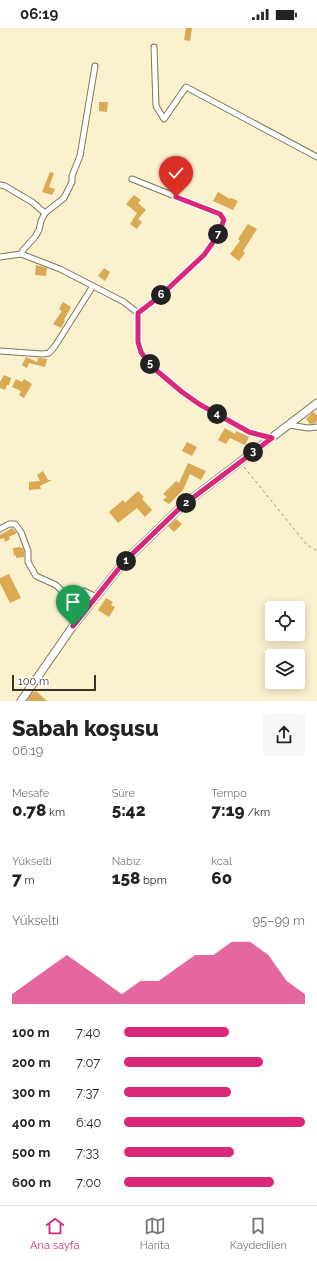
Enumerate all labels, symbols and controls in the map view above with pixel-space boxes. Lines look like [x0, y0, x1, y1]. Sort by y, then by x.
text: 06:19 [20, 5, 58, 23]
pin [159, 156, 193, 197]
icon: check [165, 162, 187, 184]
pin: 7 [208, 224, 228, 244]
text: 7 [215, 227, 221, 240]
pin: 6 [151, 285, 171, 305]
text: 6 [158, 288, 164, 301]
pin: 5 [140, 354, 160, 374]
text: 5 [147, 357, 153, 370]
pin: 4 [207, 404, 227, 424]
text: 4 [214, 407, 220, 420]
pin: 3 [243, 442, 263, 462]
text: 3 [250, 445, 256, 458]
pin: 2 [176, 493, 196, 513]
text: 2 [183, 496, 189, 509]
pin: 1 [116, 551, 136, 571]
text: 1 [123, 554, 129, 567]
pin [56, 585, 90, 626]
icon: arrive [62, 591, 84, 613]
map controls [265, 601, 305, 689]
button: locate [265, 601, 305, 641]
button: layers [265, 649, 305, 689]
scale bar [12, 673, 96, 692]
text: 100 m [18, 675, 49, 688]
button: share [263, 714, 305, 756]
text: Sabah koşusu [12, 715, 159, 741]
text: 06:19 [12, 743, 43, 758]
text: Mesafe [12, 787, 49, 800]
text: Süre [112, 787, 135, 800]
text: Tempo [211, 787, 247, 800]
text: 0.78 [12, 800, 46, 820]
text: 5:42 [112, 800, 146, 820]
text: 7:19 [211, 800, 245, 820]
text: km [46, 806, 65, 819]
text: /km [245, 806, 270, 819]
text: Yükselti [12, 855, 52, 868]
text: Nabız [112, 855, 141, 868]
text: kcal [211, 855, 232, 868]
text: 7 [12, 868, 22, 888]
text: 158 [112, 868, 140, 888]
text: 60 [211, 868, 232, 888]
text: m [22, 874, 35, 887]
text: bpm [140, 874, 167, 887]
text: Yükselti [12, 913, 59, 928]
text: 95–99 m [252, 913, 305, 928]
text: 100 m [12, 1025, 50, 1040]
text: 7:40 [76, 1025, 100, 1040]
text: 200 m [12, 1055, 51, 1070]
text: 7:07 [76, 1055, 100, 1070]
text: 300 m [12, 1085, 50, 1100]
text: 7:37 [76, 1085, 99, 1100]
text: 400 m [12, 1115, 51, 1130]
text: 6:40 [76, 1115, 101, 1130]
text: 500 m [12, 1145, 50, 1160]
text: 7:33 [76, 1145, 99, 1160]
text: 600 m [12, 1175, 51, 1190]
text: 7:00 [76, 1175, 101, 1190]
tab: Ana sayfa [30, 1215, 79, 1252]
tab: Harita [140, 1215, 170, 1252]
tab: Kaydedilen [230, 1215, 287, 1252]

